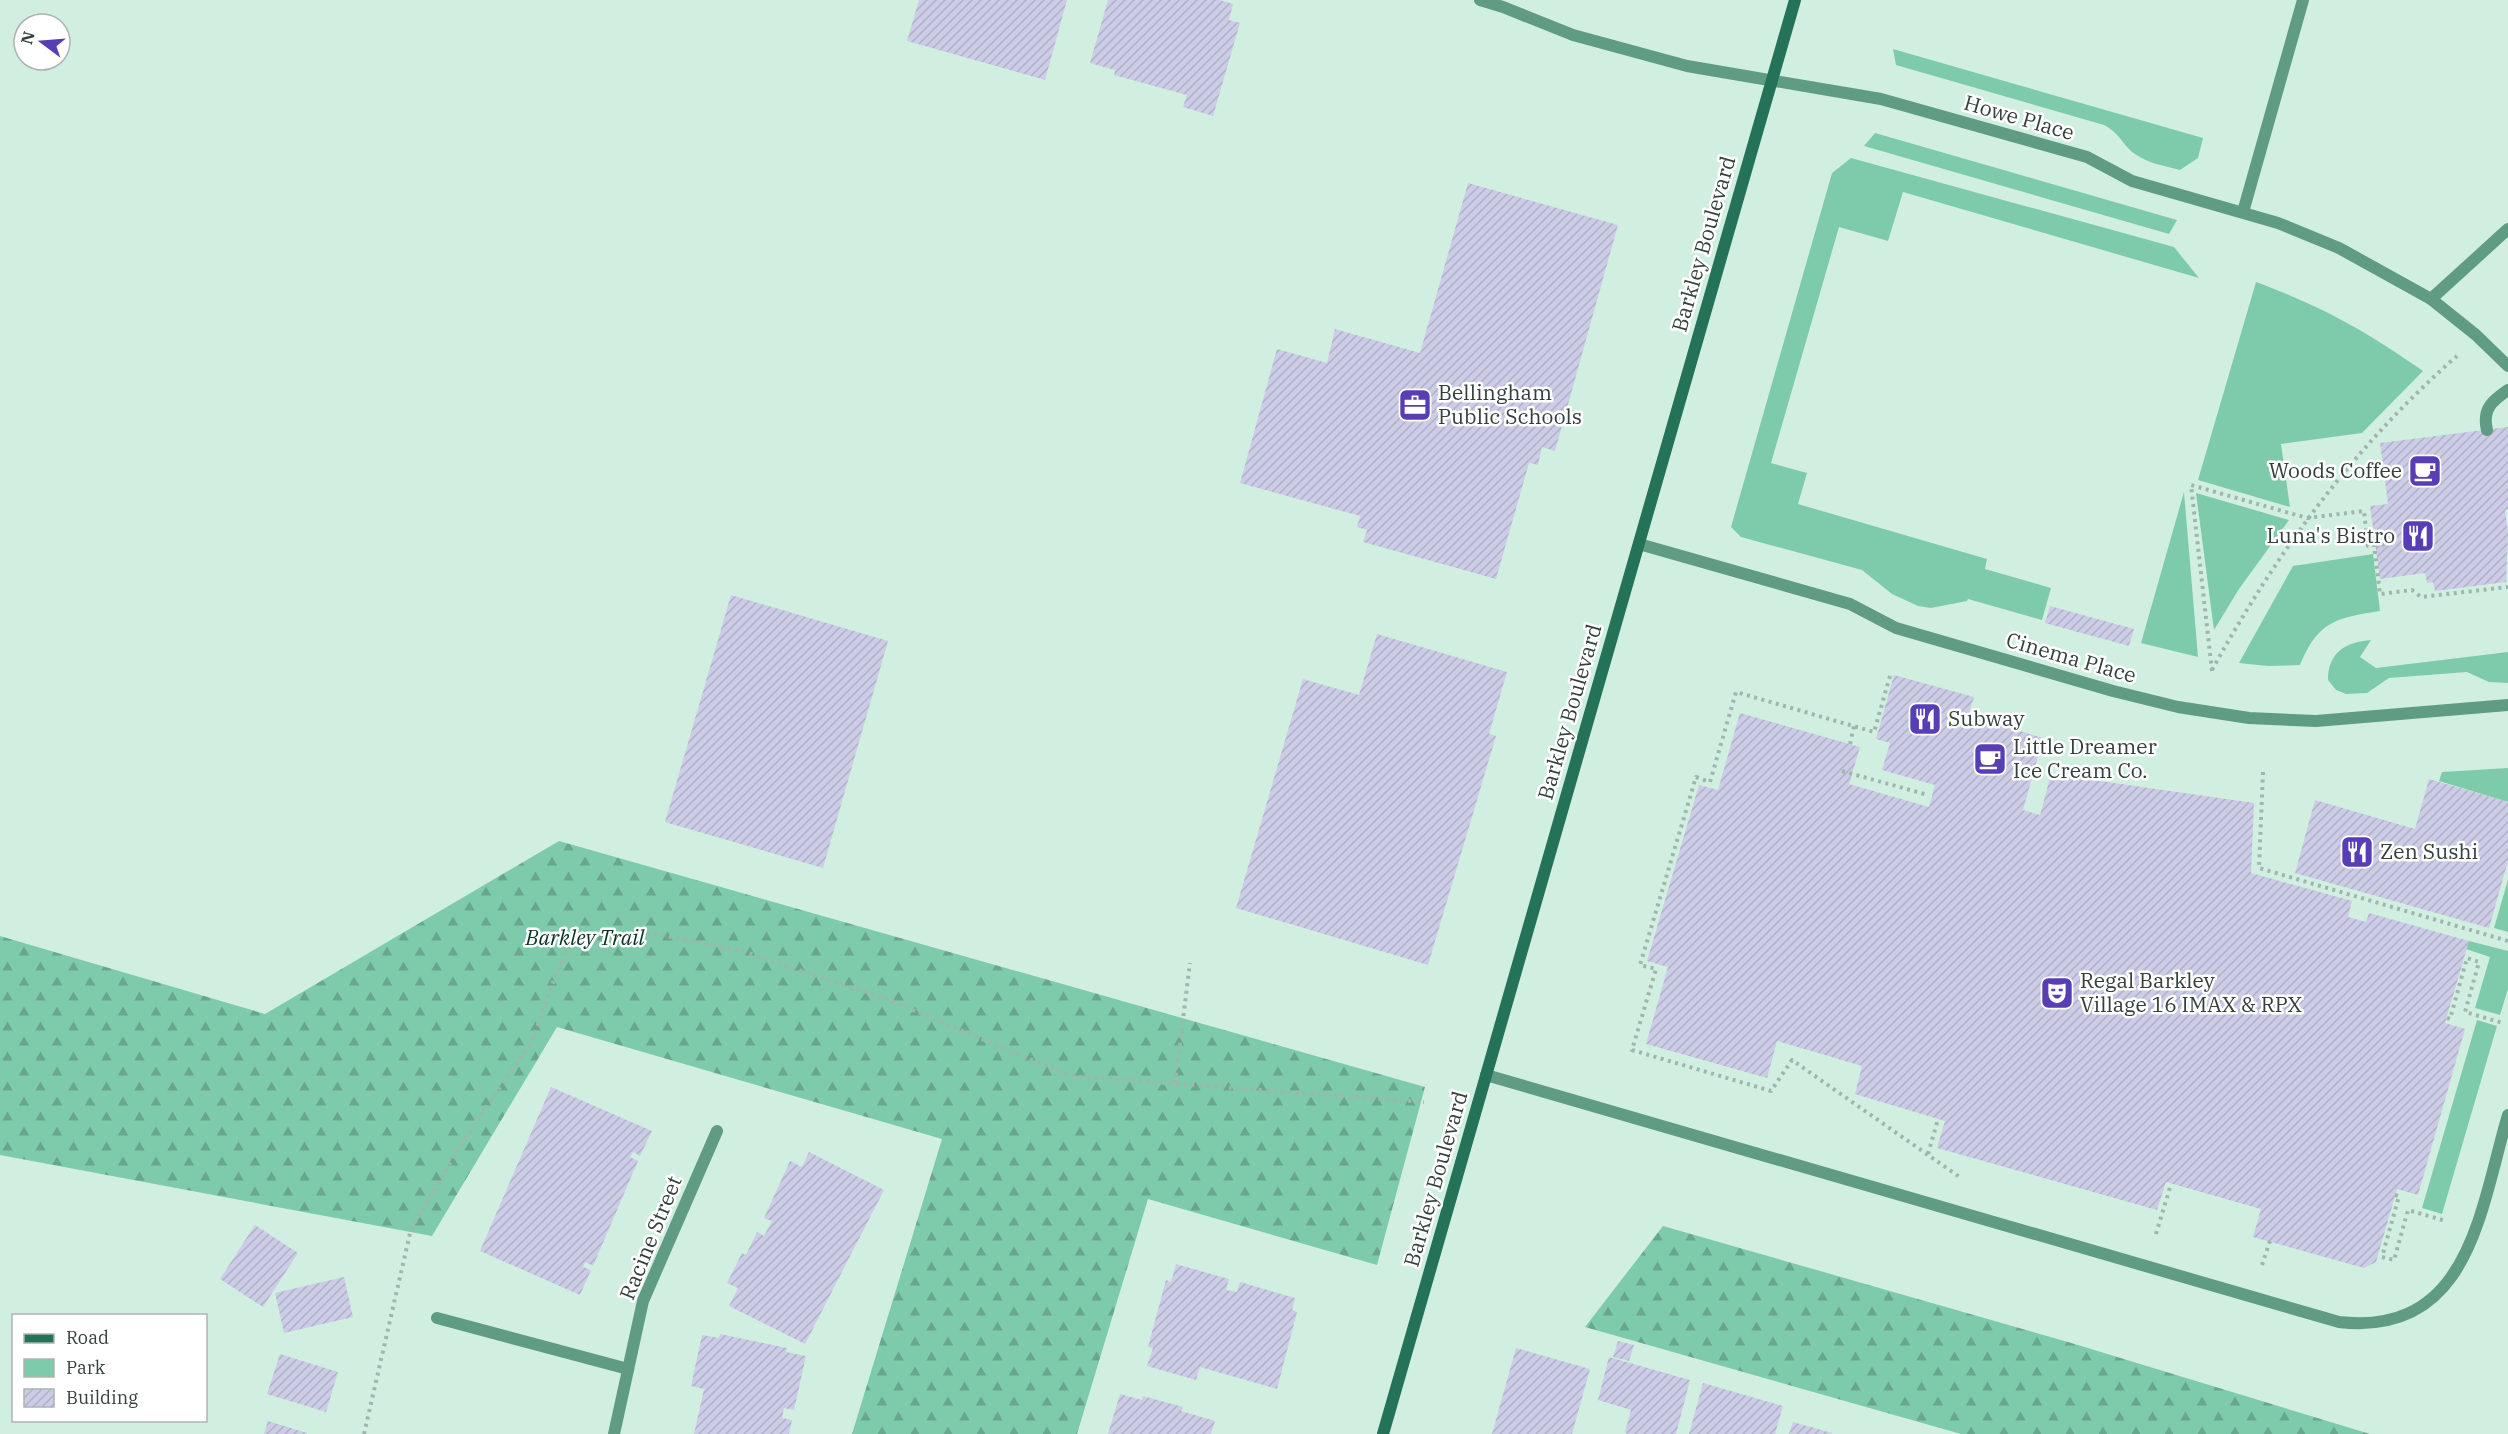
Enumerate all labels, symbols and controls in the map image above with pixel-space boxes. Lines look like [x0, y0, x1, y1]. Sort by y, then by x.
north arrow [12, 12, 72, 72]
text: N [16, 29, 39, 47]
street label: Howe Place [1961, 88, 2078, 146]
street label: Barkley Boulevard [1665, 152, 1742, 335]
place label: Bellingham Public Schools [1438, 378, 1582, 430]
office icon: Bellingham Public Schools [1397, 387, 1433, 423]
cafe icon: Woods Coffee [2407, 453, 2443, 489]
place label: Woods Coffee [2269, 456, 2402, 484]
restaurant icon: Luna's Bistro [2400, 518, 2436, 554]
place label: Luna's Bistro [2266, 521, 2395, 549]
street label: Barkley Boulevard [1531, 620, 1608, 803]
street label: Cinema Place [2003, 625, 2140, 689]
restaurant icon: Subway [1907, 701, 1943, 737]
place label: Subway [1948, 704, 2025, 732]
place label: Little Dreamer Ice Cream Co. [2013, 732, 2157, 784]
cafe icon: Little Dreamer Ice Cream Co. [1972, 741, 2008, 777]
restaurant icon: Zen Sushi [2339, 834, 2375, 870]
place label: Zen Sushi [2380, 837, 2478, 865]
park label: Barkley Trail [525, 923, 646, 951]
place label: Regal Barkley Village 16 IMAX & RPX [2080, 966, 2302, 1018]
theatre icon: Regal Barkley Village 16 IMAX & RPX [2039, 975, 2075, 1011]
street label: Barkley Boulevard [1397, 1087, 1474, 1270]
street label: Racine Street [612, 1171, 688, 1304]
legend [12, 1314, 207, 1422]
text: Road [66, 1326, 109, 1349]
text: Park [66, 1356, 106, 1379]
text: Building [66, 1386, 138, 1409]

